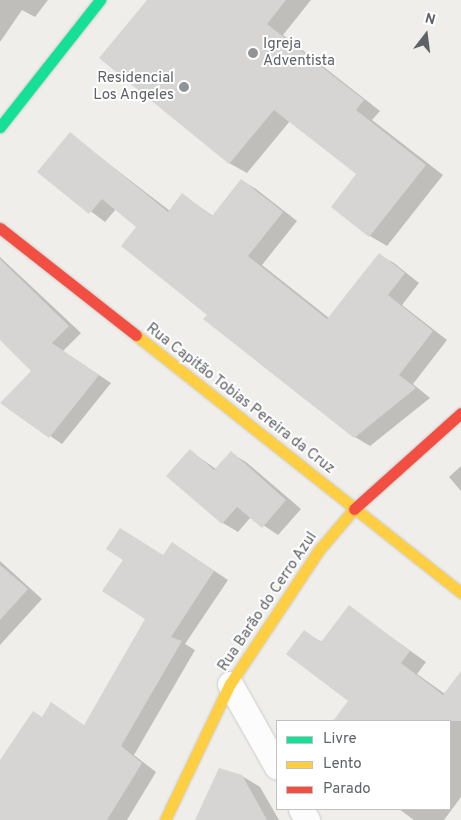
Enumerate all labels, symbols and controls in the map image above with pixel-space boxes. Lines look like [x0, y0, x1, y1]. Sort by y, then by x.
north arrow [401, 10, 451, 60]
text: N [423, 11, 437, 30]
place label: Igreja Adventista [263, 35, 335, 70]
marker: Igreja Adventista [247, 47, 259, 59]
place label: Residencial Los Angeles [93, 69, 174, 104]
marker: Residencial Los Angeles [178, 81, 190, 93]
street label: Rua Capitão Tobias Pereira da Cruz [142, 320, 338, 478]
street label: Rua Barão do Cerro Azul [214, 529, 322, 675]
legend [276, 720, 451, 810]
text: Livre [323, 730, 357, 749]
text: Lento [323, 755, 362, 774]
text: Parado [323, 780, 371, 799]

